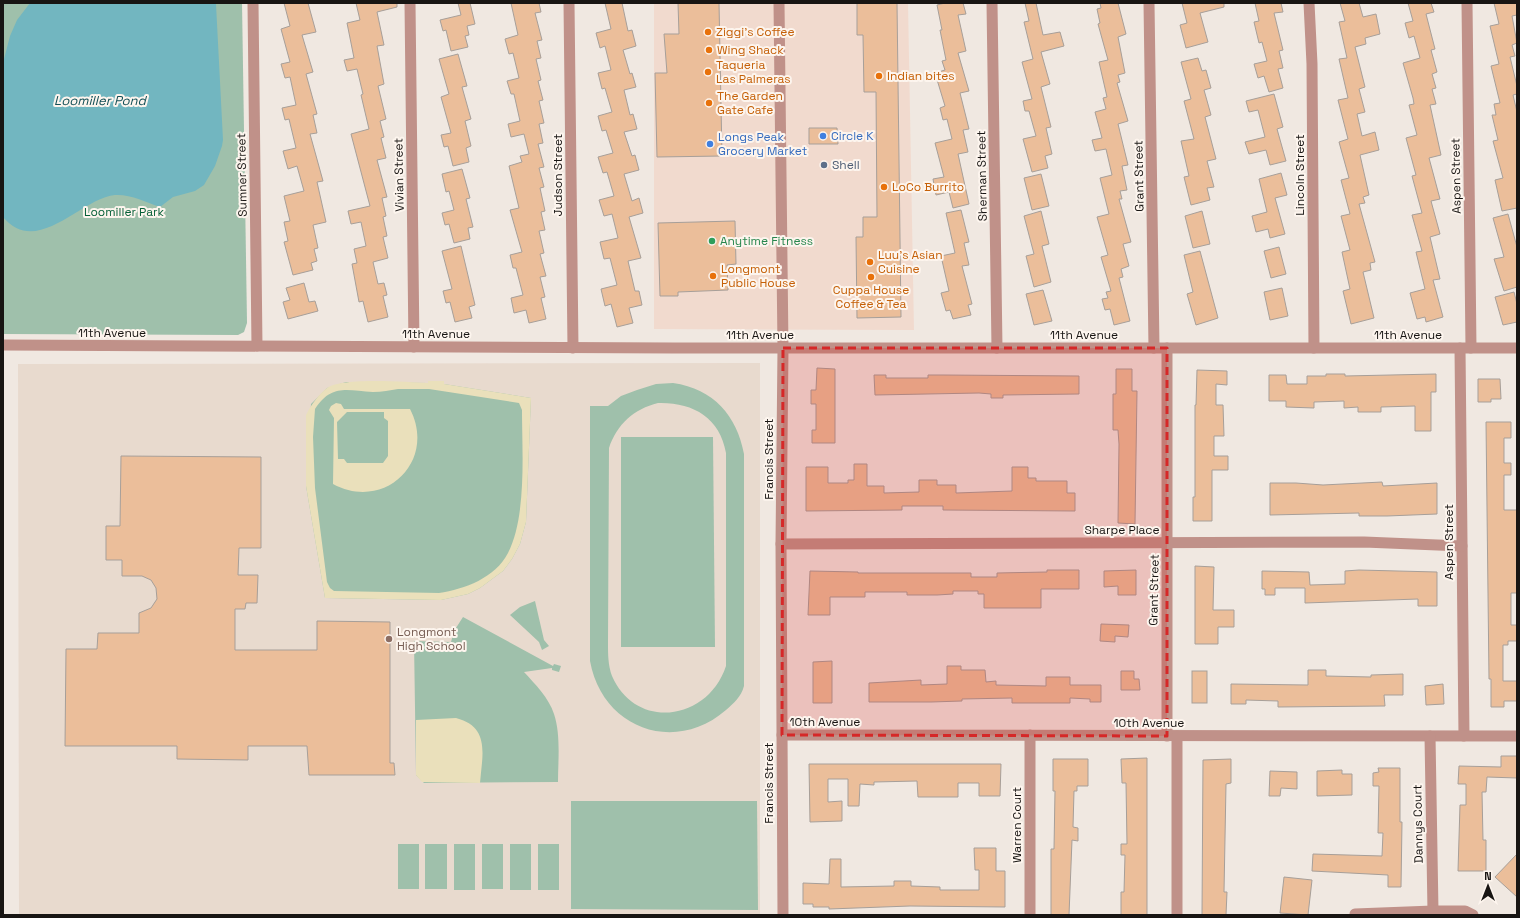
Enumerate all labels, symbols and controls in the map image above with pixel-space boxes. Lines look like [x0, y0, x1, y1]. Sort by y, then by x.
place label: Ziggi's Coffee [716, 24, 795, 40]
marker: Ziggi's Coffee [703, 27, 713, 37]
place label: Wing Shack [717, 42, 784, 58]
marker: Wing Shack [704, 45, 714, 55]
place label: Taqueria Las Palmeras [716, 57, 791, 87]
marker: Taqueria Las Palmeras [703, 67, 713, 77]
place label: Indian bites [887, 68, 955, 84]
marker: Indian bites [874, 71, 884, 81]
place label: The Garden Gate Cafe [717, 88, 783, 118]
water label: Loomiller Pond [54, 92, 148, 109]
marker: The Garden Gate Cafe [704, 98, 714, 108]
place label: Circle K [831, 128, 874, 144]
place label: Longs Peak Grocery Market [718, 129, 807, 159]
marker: Circle K [818, 131, 828, 141]
street label: Sherman Street [973, 131, 991, 221]
street label: Sumner Street [233, 133, 251, 217]
street label: Judson Street [550, 134, 566, 216]
street label: Lincoln Street [1292, 134, 1308, 216]
street label: Vivian Street [390, 138, 408, 212]
street label: Aspen Street [1447, 138, 1465, 214]
marker: Longs Peak Grocery Market [705, 139, 715, 149]
street label: Grant Street [1130, 140, 1148, 212]
place label: Shell [832, 157, 860, 173]
marker: Shell [819, 160, 829, 170]
place label: LoCo Burrito [892, 179, 964, 195]
marker: LoCo Burrito [879, 182, 889, 192]
park label: Loomiller Park [84, 204, 165, 220]
place label: Anytime Fitness [720, 233, 813, 249]
marker: Anytime Fitness [707, 236, 717, 246]
place label: Luu's Asian Cuisine [878, 247, 943, 277]
marker: Luu's Asian Cuisine [865, 257, 875, 267]
place label: Longmont Public House [721, 261, 796, 291]
marker: Longmont Public House [708, 271, 718, 281]
marker: Cuppa House Coffee & Tea [866, 272, 876, 282]
place label: Cuppa House Coffee & Tea [833, 282, 909, 312]
street label: 11th Avenue [78, 325, 146, 341]
street label: 11th Avenue [402, 326, 470, 342]
street label: 11th Avenue [726, 327, 794, 343]
street label: 11th Avenue [1050, 327, 1118, 343]
street label: 11th Avenue [1374, 327, 1442, 343]
street label: Francis Street [761, 418, 777, 500]
street label: Aspen Street [1441, 504, 1457, 580]
street label: Sharpe Place [1084, 522, 1160, 538]
street label: Grant Street [1145, 554, 1163, 626]
place label: Longmont High School [397, 624, 466, 654]
marker: Longmont High School [384, 634, 394, 644]
street label: 10th Avenue [790, 714, 860, 730]
street label: 10th Avenue [1114, 715, 1184, 731]
street label: Francis Street [761, 742, 777, 824]
street label: Dannys Court [1409, 784, 1427, 864]
street label: Warren Court [1009, 787, 1025, 863]
north arrow [1468, 866, 1508, 906]
text: N [1484, 869, 1492, 883]

